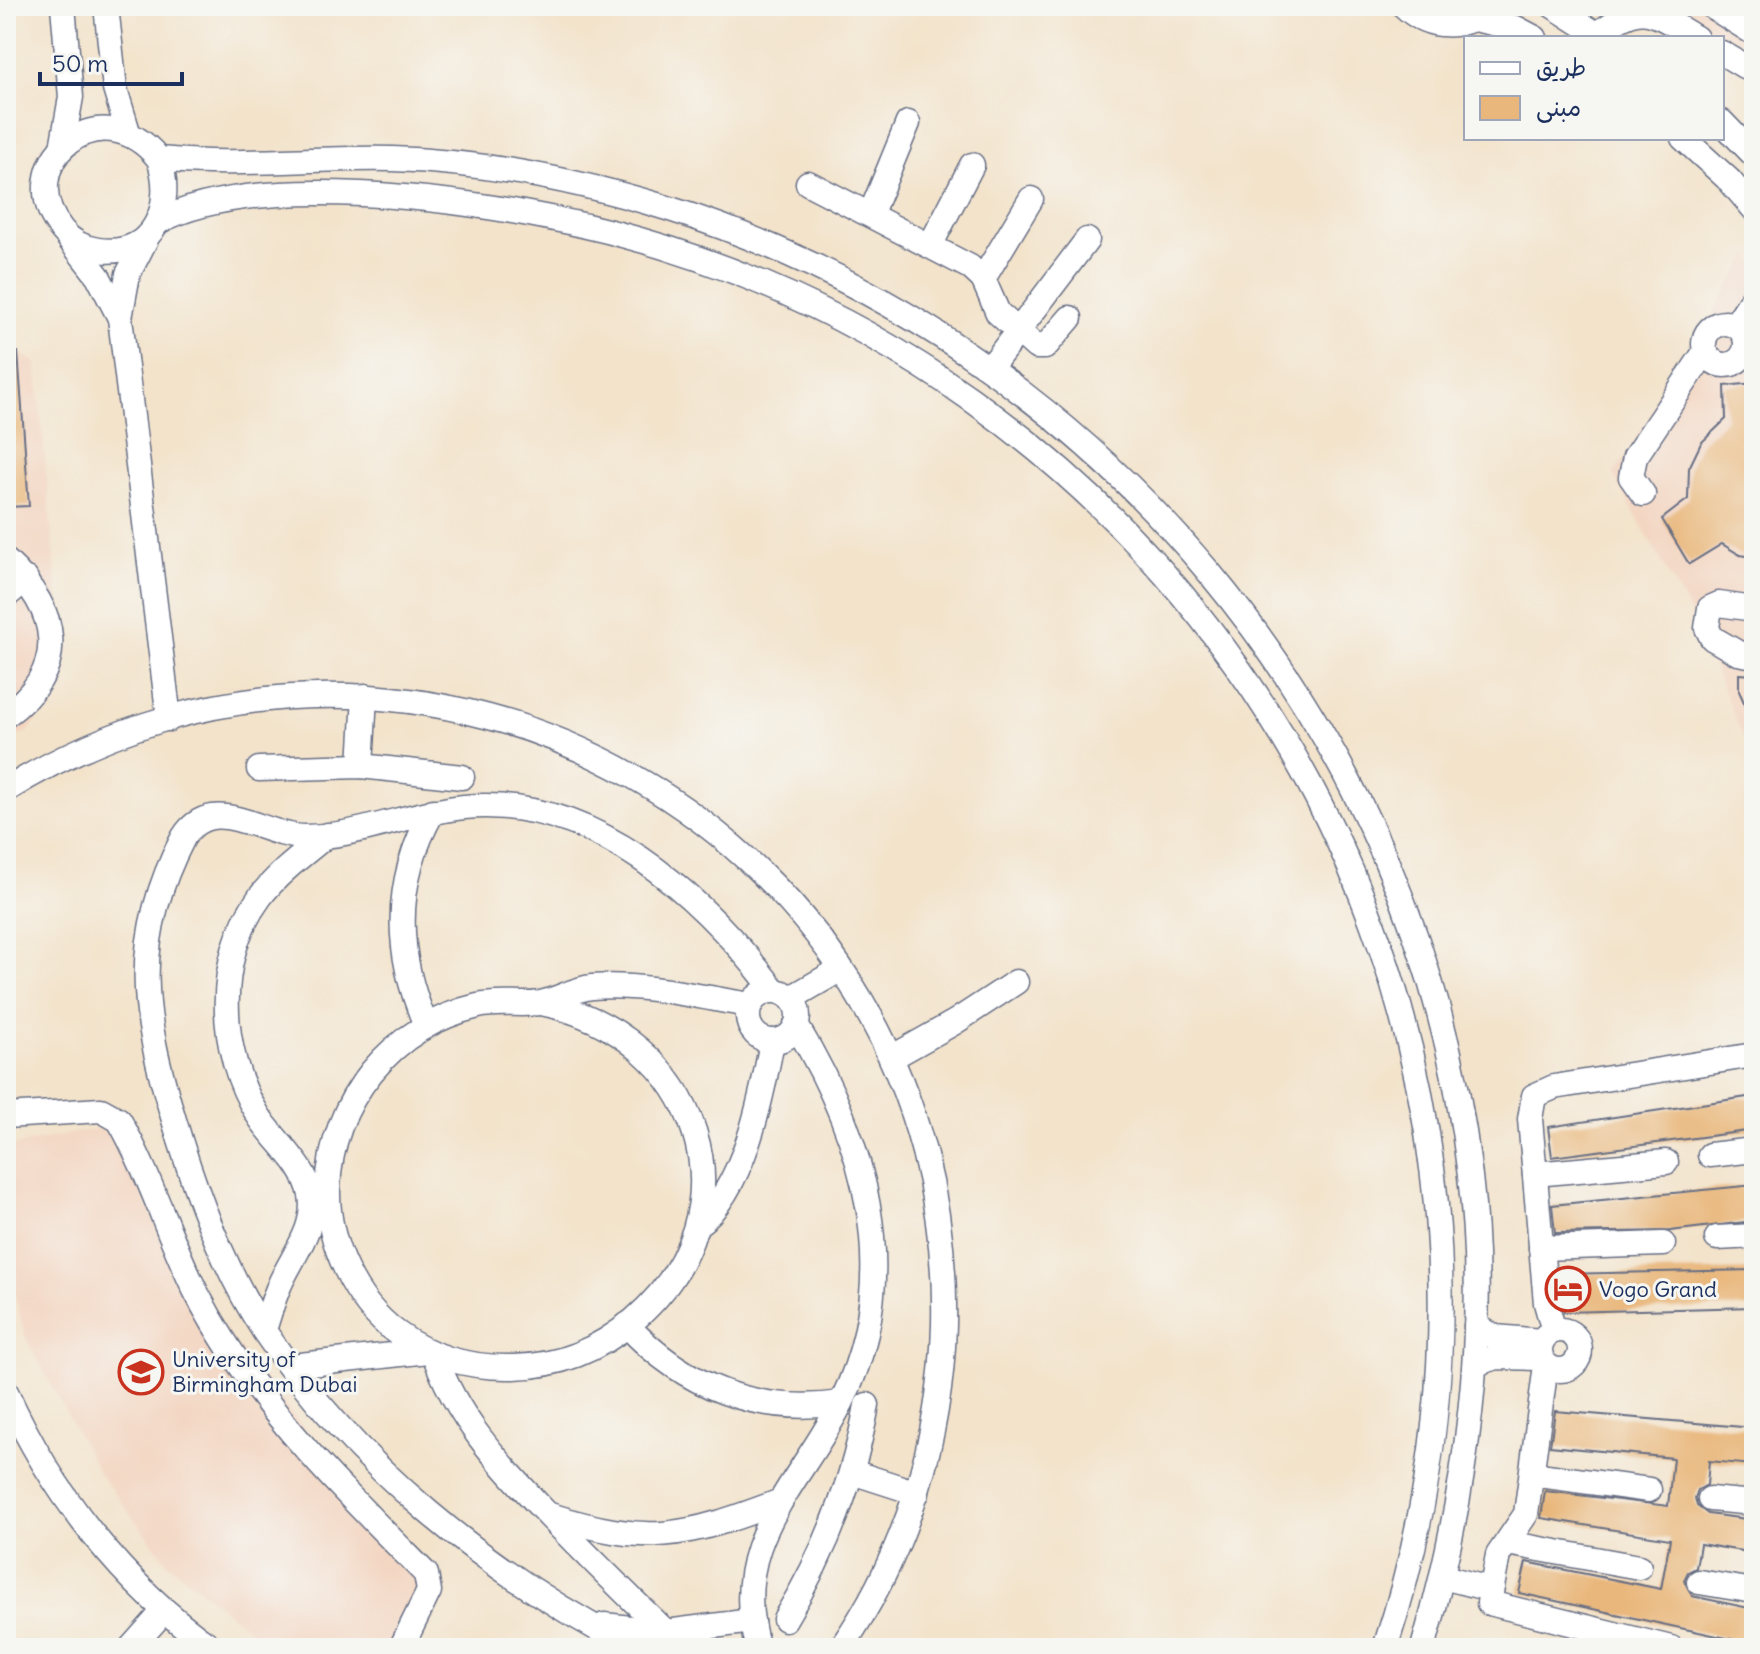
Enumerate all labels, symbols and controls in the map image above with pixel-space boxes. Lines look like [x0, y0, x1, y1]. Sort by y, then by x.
scale bar [40, 36, 182, 86]
legend [1464, 36, 1724, 140]
text: 50 m [52, 48, 108, 78]
text: طريق [1536, 52, 1586, 82]
text: مبنى [1536, 92, 1581, 123]
hotel icon: Vogo Grand [1544, 1265, 1592, 1313]
place label: Vogo Grand [1599, 1275, 1717, 1303]
place label: University of Birmingham Dubai [172, 1345, 357, 1398]
school or university icon: University of Birmingham Dubai [117, 1348, 165, 1396]

